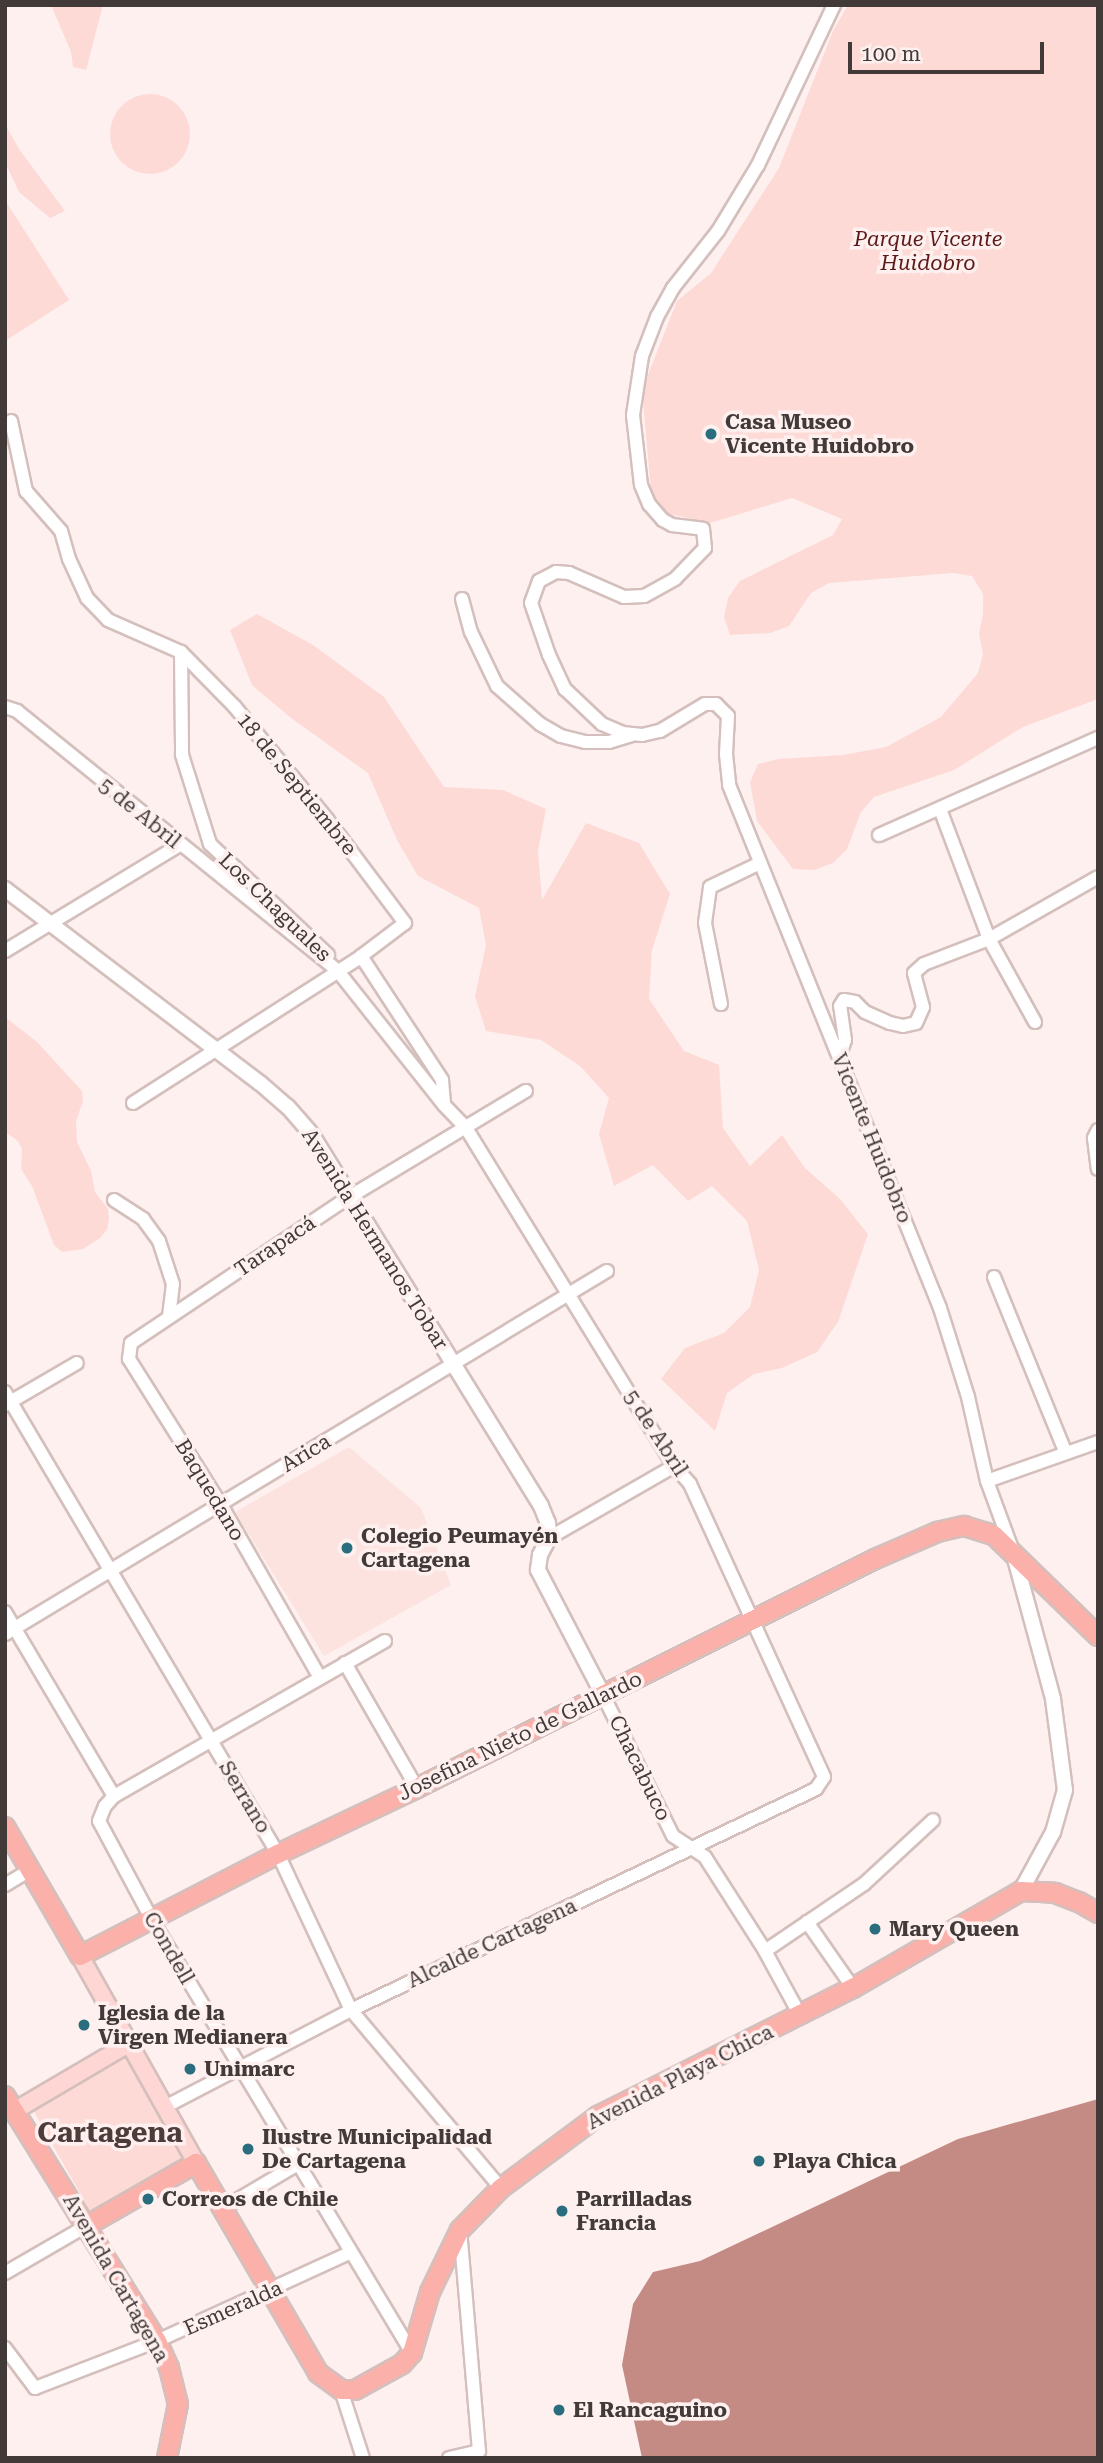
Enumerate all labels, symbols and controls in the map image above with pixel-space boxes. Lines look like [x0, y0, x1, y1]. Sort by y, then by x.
scale bar [851, 28, 1047, 72]
text: 100 m [861, 42, 921, 66]
park label: Parque Vicente Huidobro [854, 226, 1002, 276]
place label: Casa Museo Vicente Huidobro [725, 409, 914, 459]
marker: Casa Museo Vicente Huidobro [703, 426, 719, 442]
street label: 18 de Septiembre [232, 708, 362, 860]
street label: 5 de Abril [94, 772, 186, 854]
street label: Los Chaguales [214, 847, 336, 967]
street label: Vicente Huidobro [826, 1049, 918, 1227]
street label: Avenida Hermanos Tobar [296, 1124, 454, 1354]
street label: Tarapacá [230, 1210, 320, 1282]
street label: 5 de Abril [619, 1385, 693, 1481]
street label: Arica [277, 1429, 335, 1477]
street label: Baquedano [170, 1434, 250, 1546]
place label: Colegio Peumayén Cartagena [361, 1523, 558, 1573]
marker: Colegio Peumayén Cartagena [339, 1540, 355, 1556]
street label: Josefina Nieto de Gallardo [394, 1666, 646, 1806]
street label: Chacabuco [604, 1711, 676, 1825]
street label: Serrano [214, 1756, 276, 1838]
street label: Alcalde Cartagena [403, 1893, 581, 1993]
street label: Condell [138, 1907, 200, 1989]
place label: Mary Queen [889, 1916, 1019, 1942]
marker: Mary Queen [867, 1921, 883, 1937]
place label: Iglesia de la Virgen Medianera [98, 2000, 288, 2050]
marker: Iglesia de la Virgen Medianera [76, 2017, 92, 2033]
street label: Avenida Playa Chica [583, 2019, 777, 2135]
place label: Unimarc [204, 2056, 295, 2082]
marker: Unimarc [182, 2061, 198, 2077]
district label: Cartagena [37, 2116, 183, 2150]
place label: Ilustre Municipalidad De Cartagena [262, 2124, 492, 2174]
marker: Ilustre Municipalidad De Cartagena [240, 2141, 256, 2157]
place label: Playa Chica [773, 2148, 897, 2174]
marker: Playa Chica [751, 2153, 767, 2169]
place label: Correos de Chile [162, 2186, 338, 2212]
place label: Parrilladas Francia [576, 2186, 692, 2236]
street label: Avenida Cartagena [58, 2189, 174, 2367]
marker: Correos de Chile [140, 2191, 156, 2207]
marker: Parrilladas Francia [554, 2203, 570, 2219]
street label: Esmeralda [180, 2275, 286, 2341]
place label: El Rancaguino [573, 2397, 727, 2423]
marker: El Rancaguino [551, 2402, 567, 2418]

